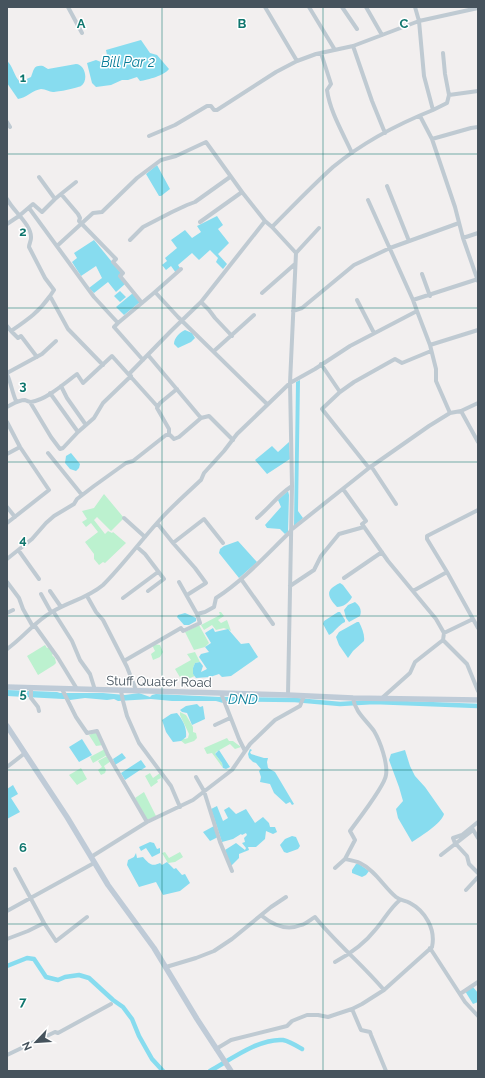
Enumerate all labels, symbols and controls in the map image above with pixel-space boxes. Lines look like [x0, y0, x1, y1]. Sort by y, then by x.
text: A [77, 16, 86, 31]
text: B [238, 16, 247, 31]
text: C [400, 16, 409, 31]
water label: Bill Par 2 [101, 54, 155, 70]
text: 1 [20, 70, 27, 85]
text: 2 [19, 224, 27, 239]
text: 3 [19, 378, 27, 393]
text: 4 [19, 532, 27, 547]
street label: Stuff Quater Road [106, 673, 212, 690]
text: 5 [19, 686, 27, 701]
water label: DND [228, 691, 258, 707]
text: 6 [19, 840, 27, 855]
text: 7 [19, 994, 27, 1009]
north arrow [16, 1022, 56, 1062]
text: N [20, 1039, 35, 1053]

